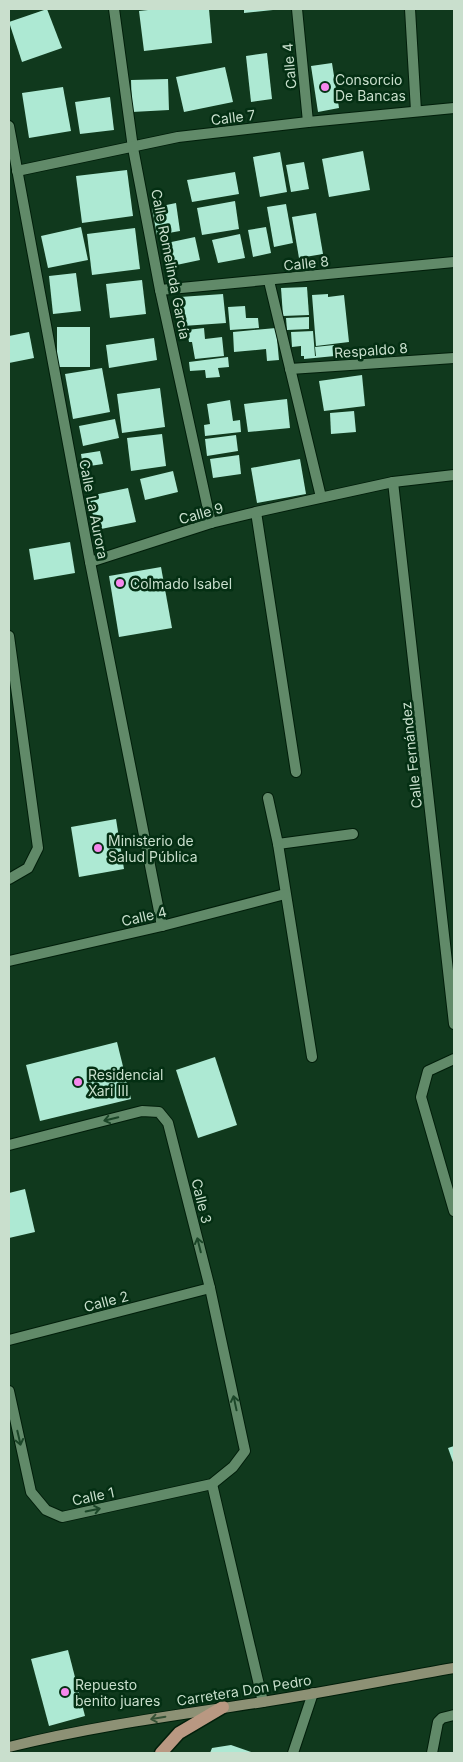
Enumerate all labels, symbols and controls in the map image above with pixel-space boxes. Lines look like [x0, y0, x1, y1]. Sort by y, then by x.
street label: Calle 4 [279, 42, 299, 90]
place label: Consorcio De Bancas [335, 71, 406, 104]
marker: Consorcio De Bancas [319, 81, 331, 93]
street label: Calle 7 [210, 106, 256, 128]
street label: Calle Romelinda García [148, 187, 194, 341]
street label: Calle 8 [282, 252, 330, 274]
street label: Respaldo 8 [334, 339, 408, 361]
street label: Calle La Aurora [76, 458, 112, 560]
street label: Calle 9 [177, 499, 225, 527]
place label: Colmado Isabel [130, 575, 232, 592]
marker: Colmado Isabel [114, 577, 126, 589]
street label: Calle Fernández [397, 701, 425, 809]
place label: Ministerio de Salud Pública [108, 832, 198, 865]
marker: Ministerio de Salud Pública [92, 842, 104, 854]
street label: Calle 4 [120, 903, 168, 929]
place label: Residencial Xari III [88, 1066, 163, 1099]
marker: Residencial Xari III [72, 1076, 84, 1088]
one-way arrow [104, 1115, 120, 1124]
street label: Calle 3 [188, 1177, 216, 1225]
one-way arrow [194, 1237, 203, 1253]
street label: Calle 2 [82, 1287, 130, 1315]
one-way arrow [229, 1396, 239, 1412]
one-way arrow [15, 1430, 25, 1446]
street label: Calle 1 [70, 1483, 116, 1509]
one-way arrow [85, 1505, 101, 1514]
street label: Carretera Don Pedro [175, 1671, 313, 1709]
place label: Repuesto benito juares [75, 1676, 160, 1709]
marker: Repuesto benito juares [59, 1686, 71, 1698]
one-way arrow [150, 1713, 166, 1723]

